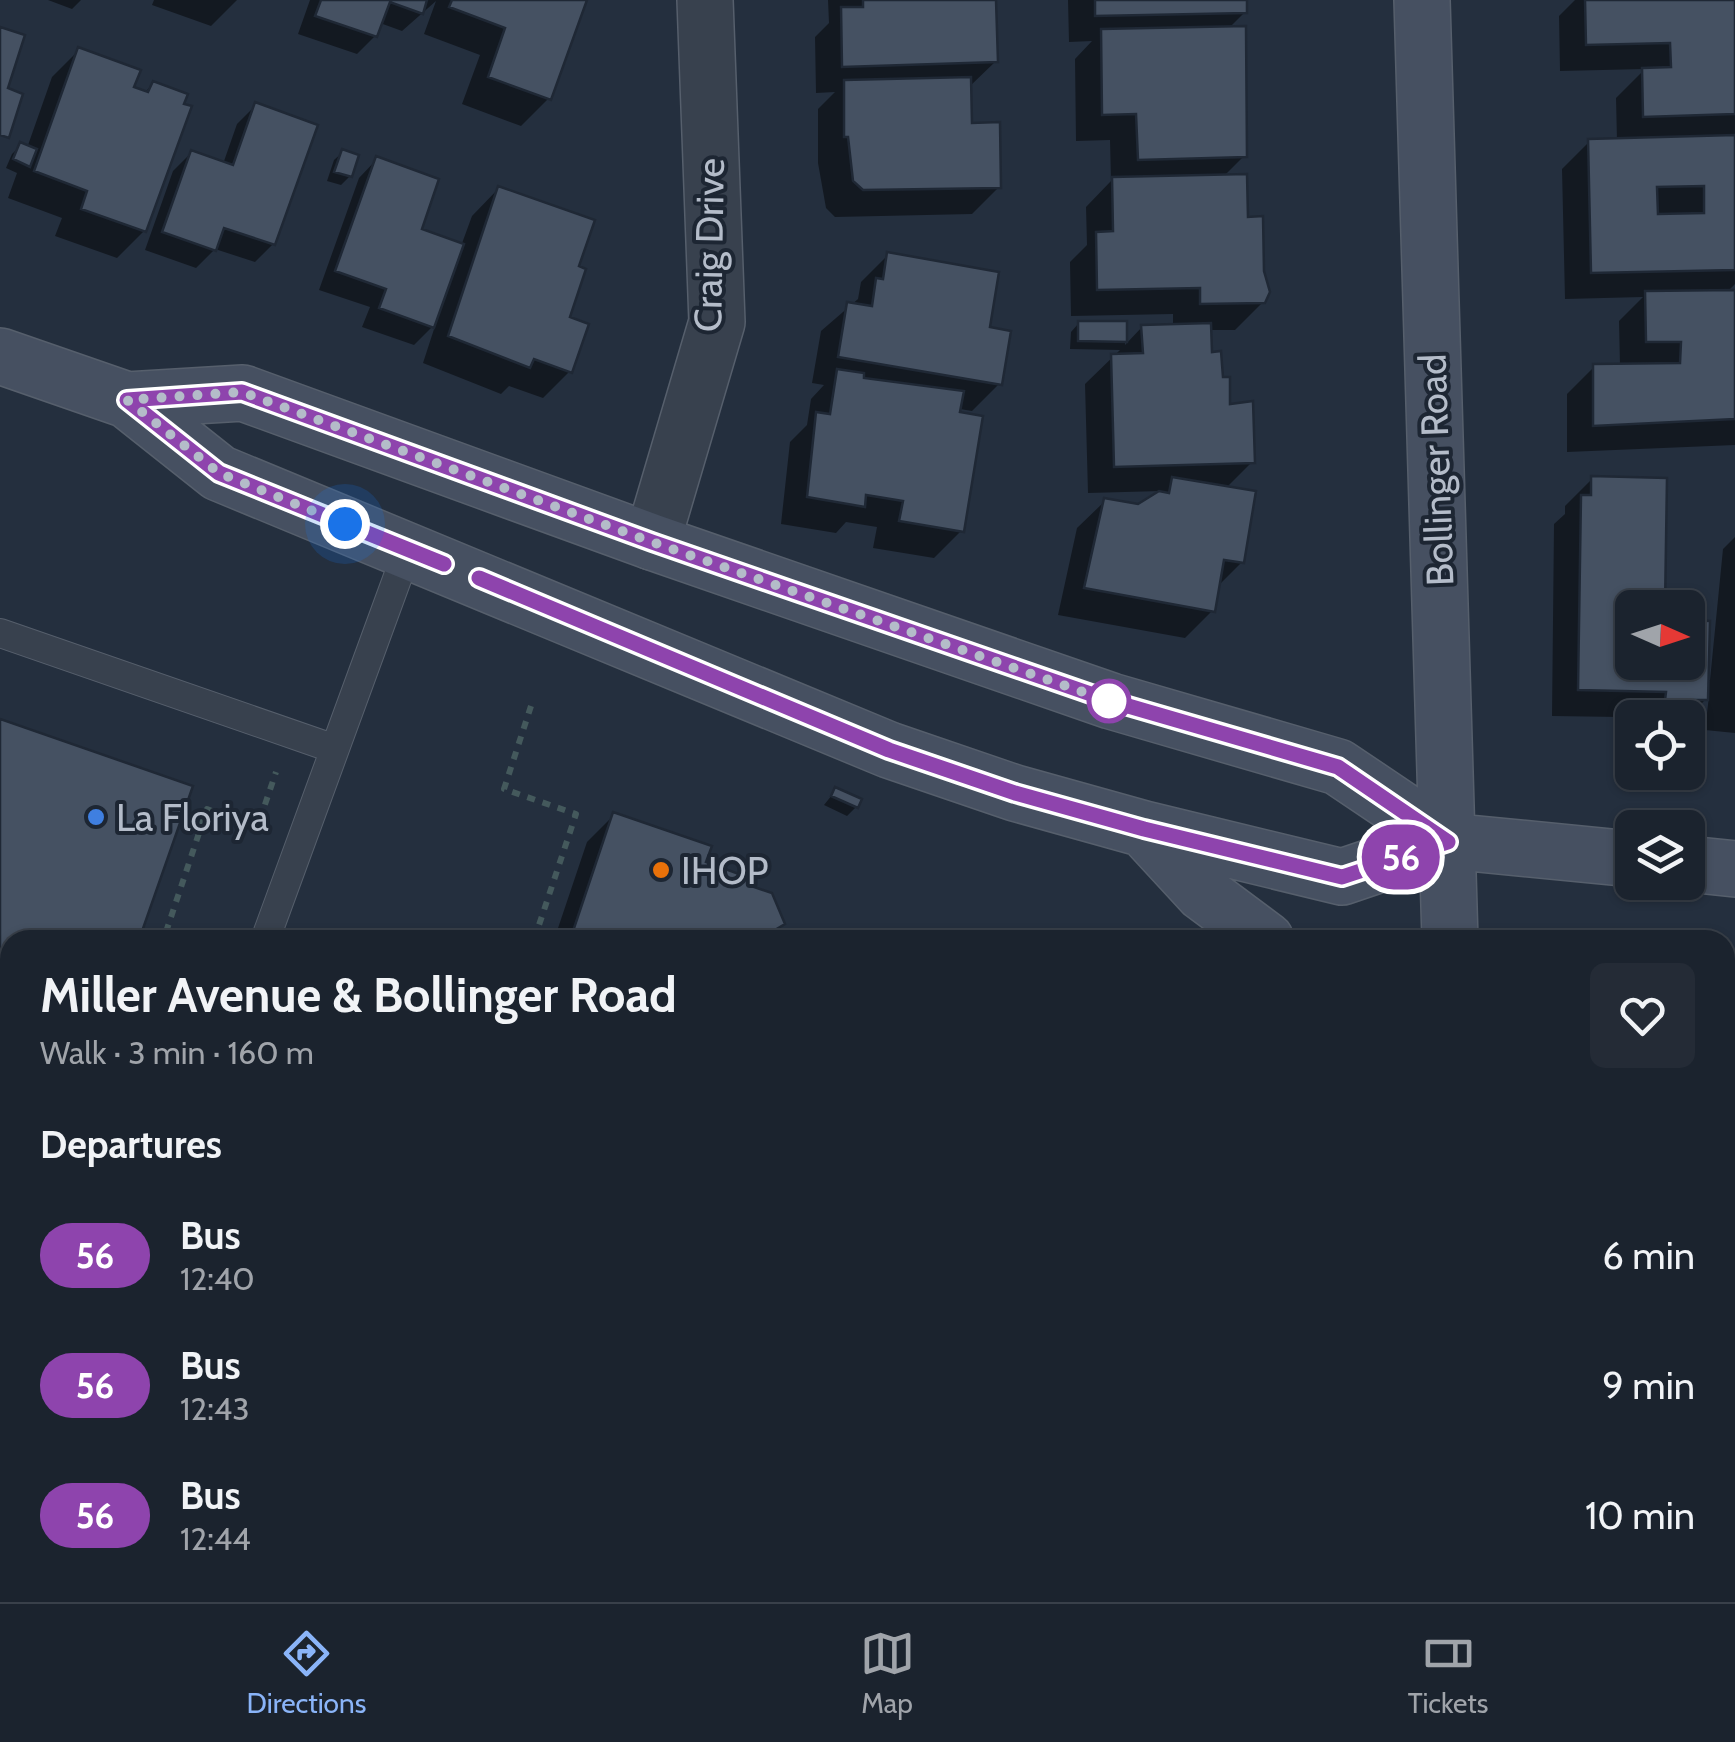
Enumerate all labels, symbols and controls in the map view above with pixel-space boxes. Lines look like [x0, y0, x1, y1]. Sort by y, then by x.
street label: Craig Drive [684, 158, 734, 332]
street label: Bollinger Road [1408, 353, 1464, 587]
your location [320, 499, 370, 549]
north arrow [1615, 590, 1705, 680]
map controls [1615, 590, 1705, 900]
unlabelled marker [1088, 680, 1130, 722]
button: locate [1615, 700, 1705, 790]
place label: La Floriya [116, 794, 269, 841]
marker: La Floriya [85, 806, 107, 828]
button: layers [1615, 810, 1705, 900]
line badge: 56 [1356, 824, 1446, 890]
text: 56 [1382, 836, 1420, 879]
place label: IHOP [681, 847, 769, 894]
marker: IHOP [650, 859, 672, 881]
button: heart [1590, 963, 1695, 1068]
text: Miller Avenue & Bollinger Road [40, 966, 677, 1024]
text: Walk · 3 min · 160 m [40, 1033, 314, 1072]
text: Departures [40, 1121, 222, 1168]
text: Bus [180, 1212, 241, 1259]
text: 6 min [1602, 1232, 1695, 1279]
text: 56 [76, 1234, 114, 1277]
text: 12:40 [180, 1259, 255, 1298]
text: Bus [180, 1342, 241, 1389]
text: 9 min [1602, 1362, 1695, 1409]
text: 56 [76, 1364, 114, 1407]
text: 12:43 [180, 1389, 250, 1428]
text: Bus [180, 1472, 241, 1519]
text: 10 min [1585, 1492, 1695, 1539]
text: 56 [76, 1494, 114, 1537]
text: 12:44 [180, 1519, 251, 1558]
tab: Directions [247, 1626, 366, 1720]
tab: Map [860, 1626, 915, 1720]
tab: Tickets [1408, 1626, 1488, 1720]

